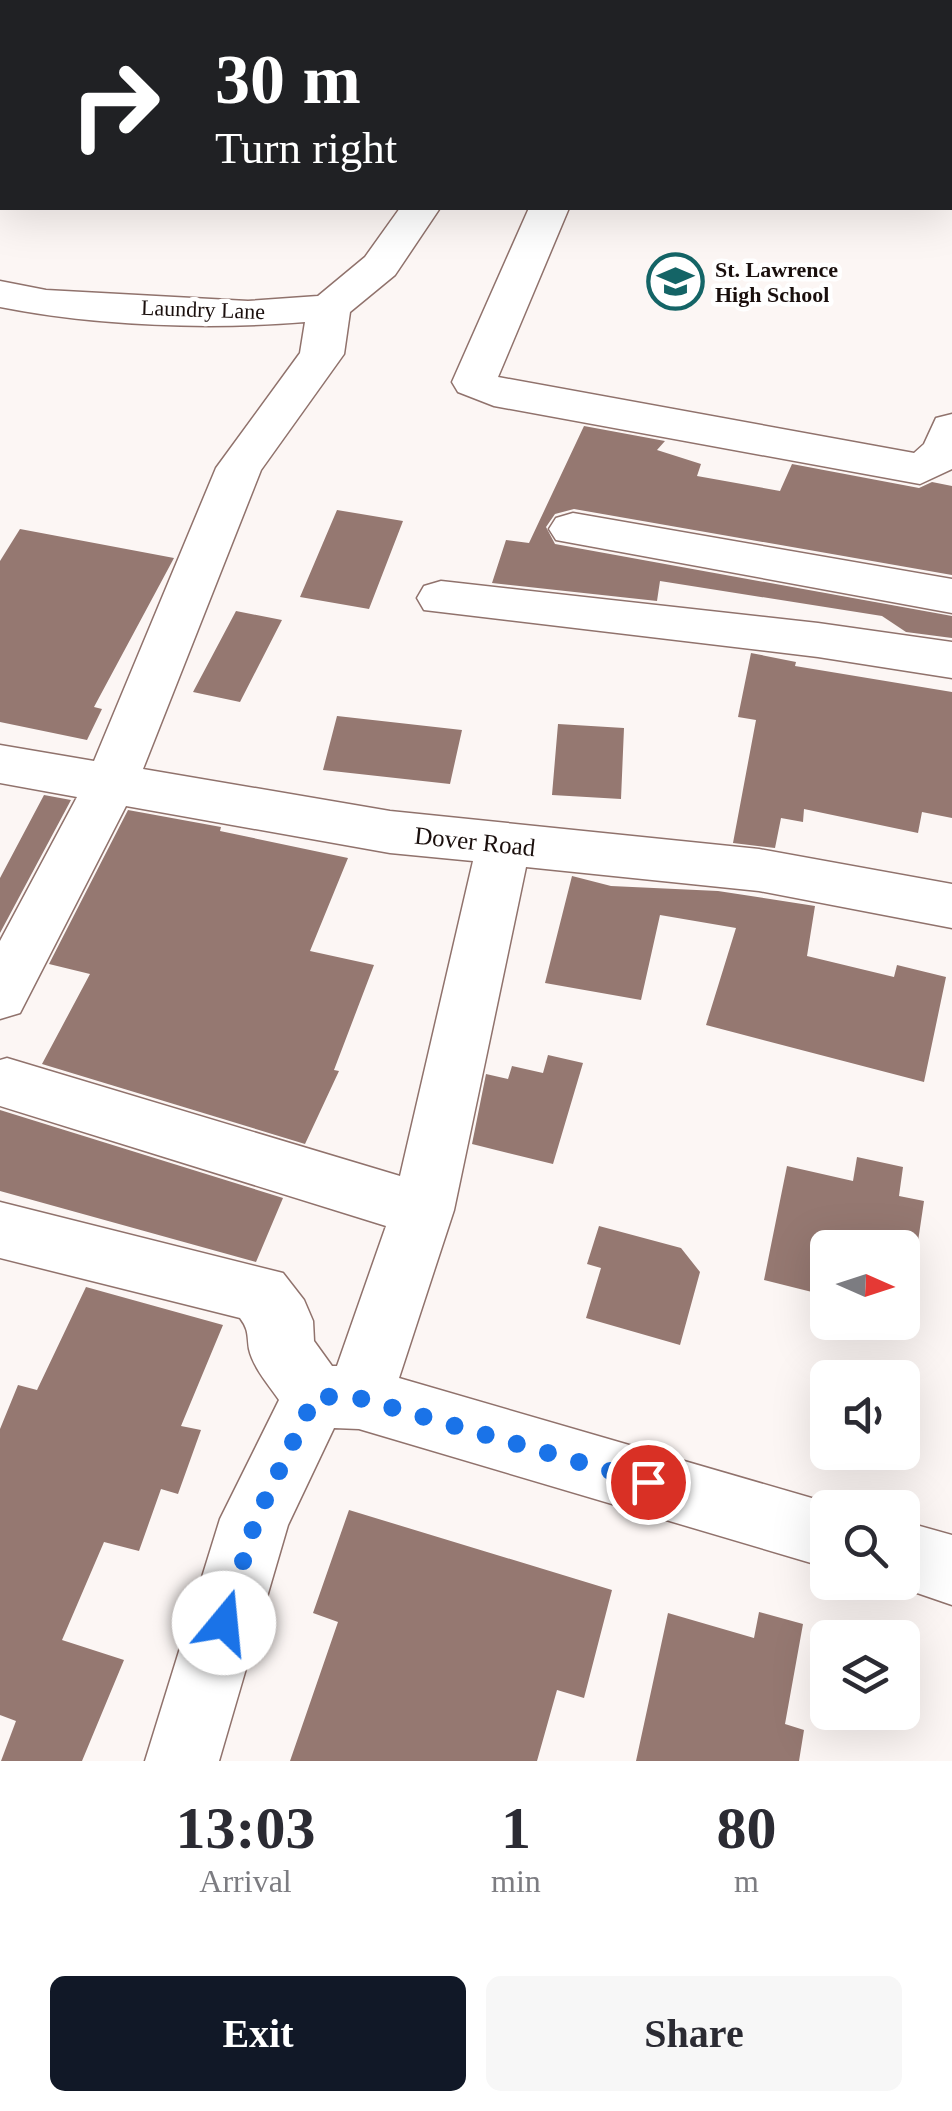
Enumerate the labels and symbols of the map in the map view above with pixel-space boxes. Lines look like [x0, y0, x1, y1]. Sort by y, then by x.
school or university icon: St. Lawrence High School [646, 252, 706, 312]
place label: St. Lawrence High School [715, 257, 838, 307]
street label: Laundry Lane [141, 295, 265, 324]
street label: Dover Road [413, 822, 537, 861]
north arrow [810, 1230, 920, 1340]
pin [606, 1440, 691, 1525]
position arrow [172, 1571, 276, 1675]

